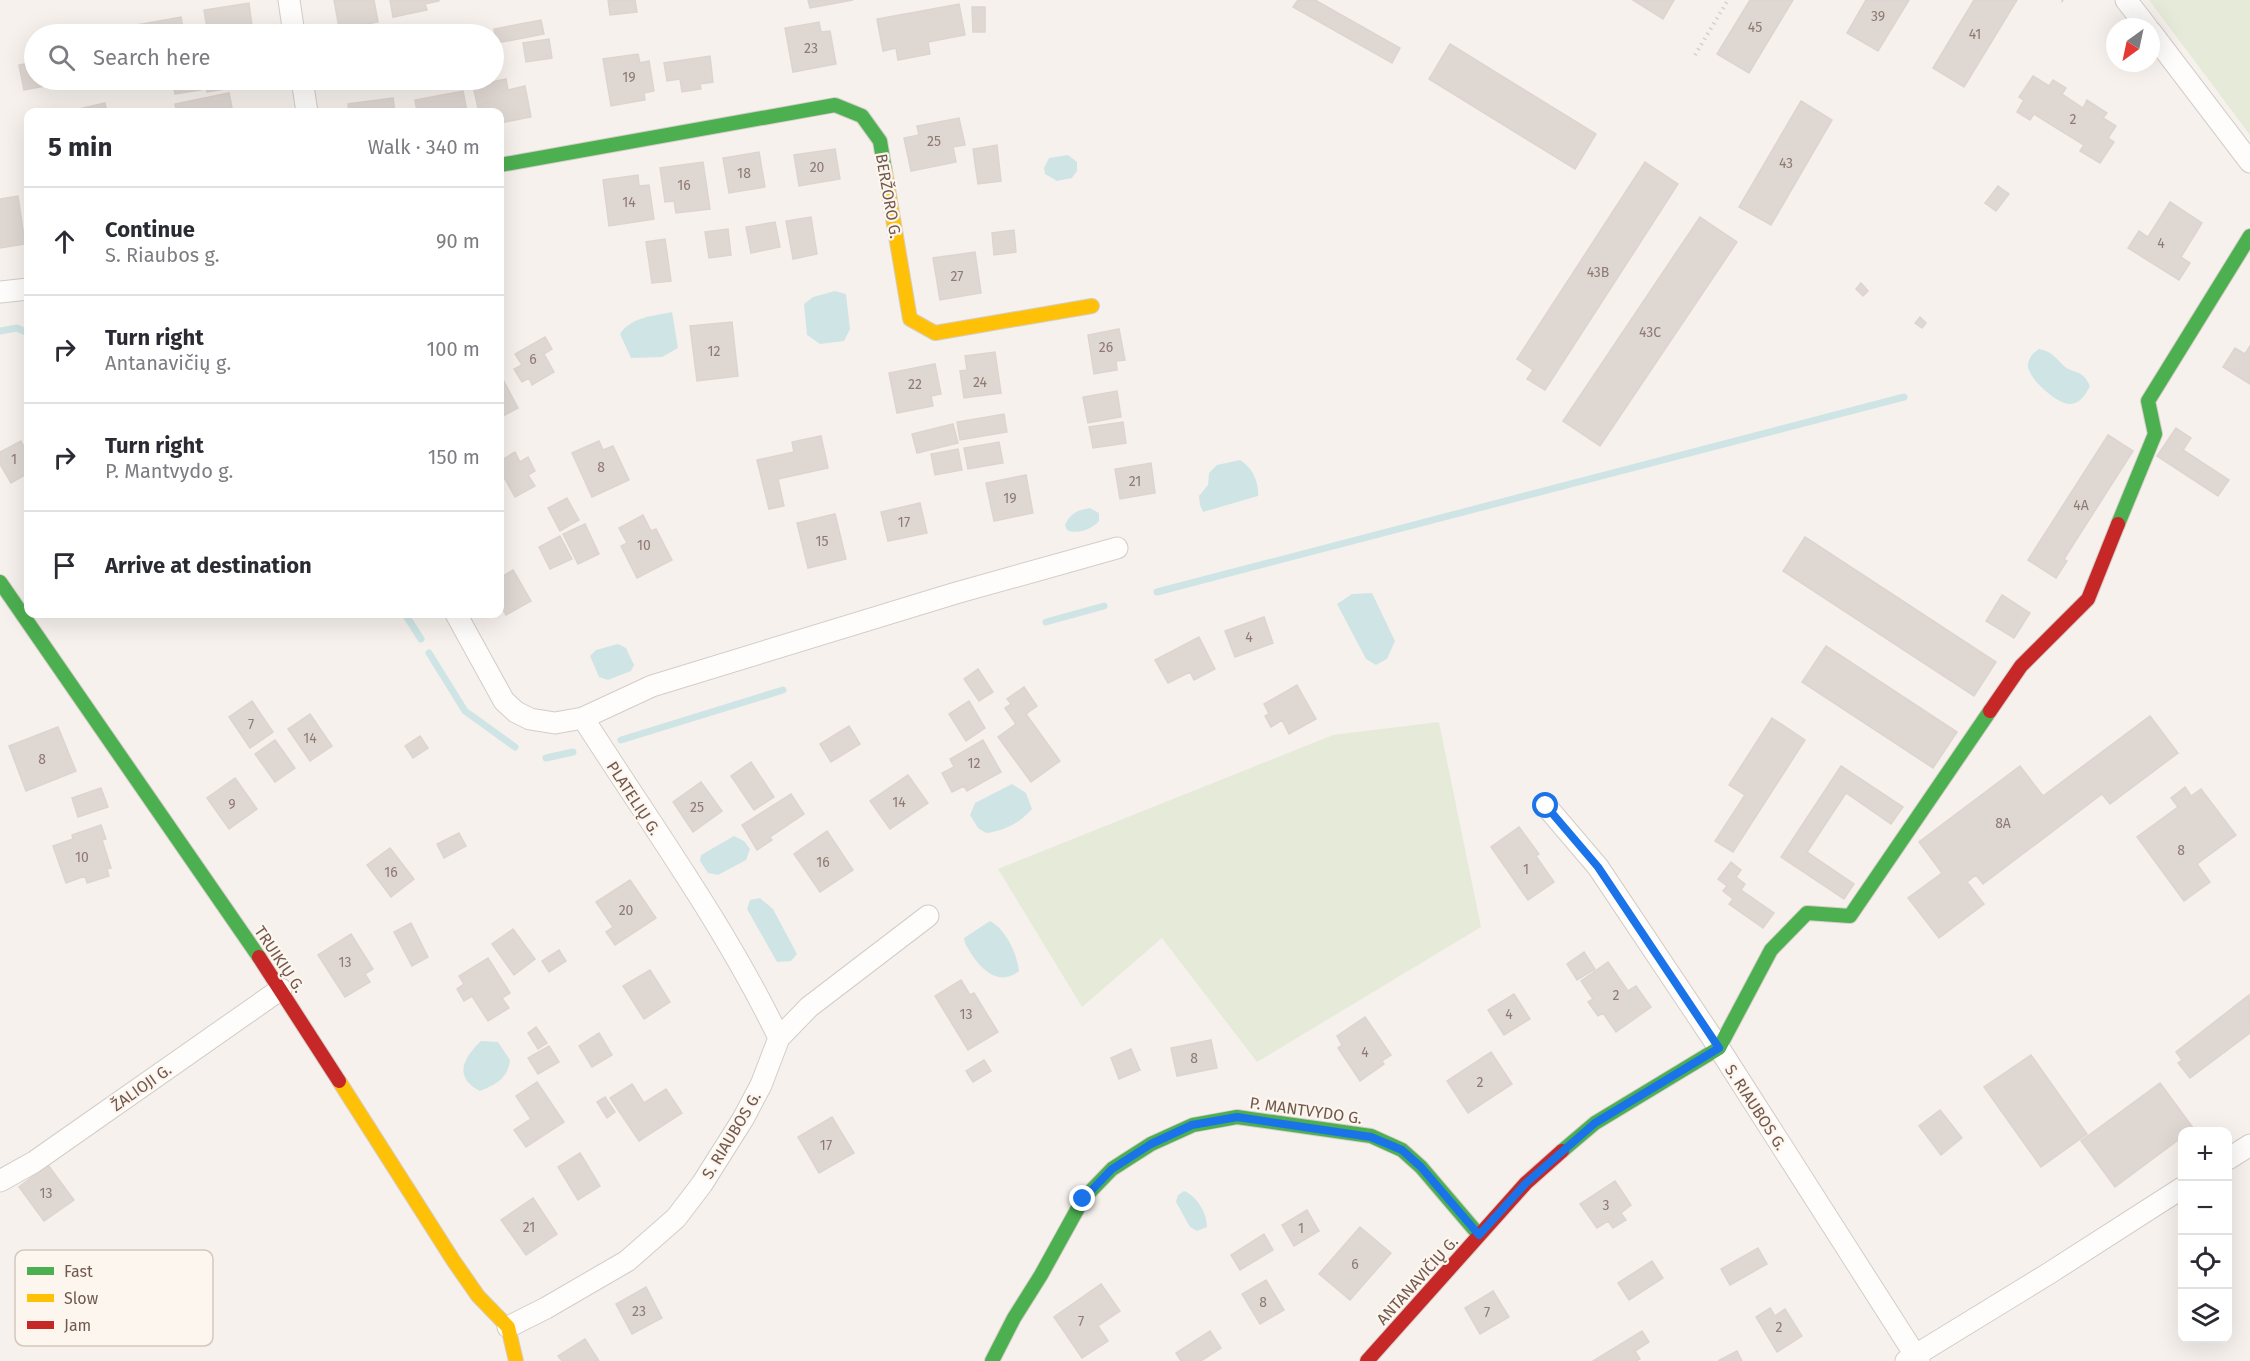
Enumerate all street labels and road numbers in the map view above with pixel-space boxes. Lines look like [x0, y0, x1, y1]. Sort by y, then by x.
street label: BERŽORO G. [872, 152, 906, 240]
street label: PLATELIŲ G. [603, 758, 664, 839]
street label: TRUIKIŲ G. [250, 922, 309, 996]
street label: ŽALIOJI G. [107, 1059, 175, 1115]
street label: S. RIAUBOS G. [1721, 1061, 1790, 1154]
street label: S. RIAUBOS G. [698, 1088, 765, 1182]
street label: P. MANTVYDO G. [1248, 1093, 1364, 1128]
street label: ANTANAVIČIŲ G. [1372, 1231, 1462, 1329]

